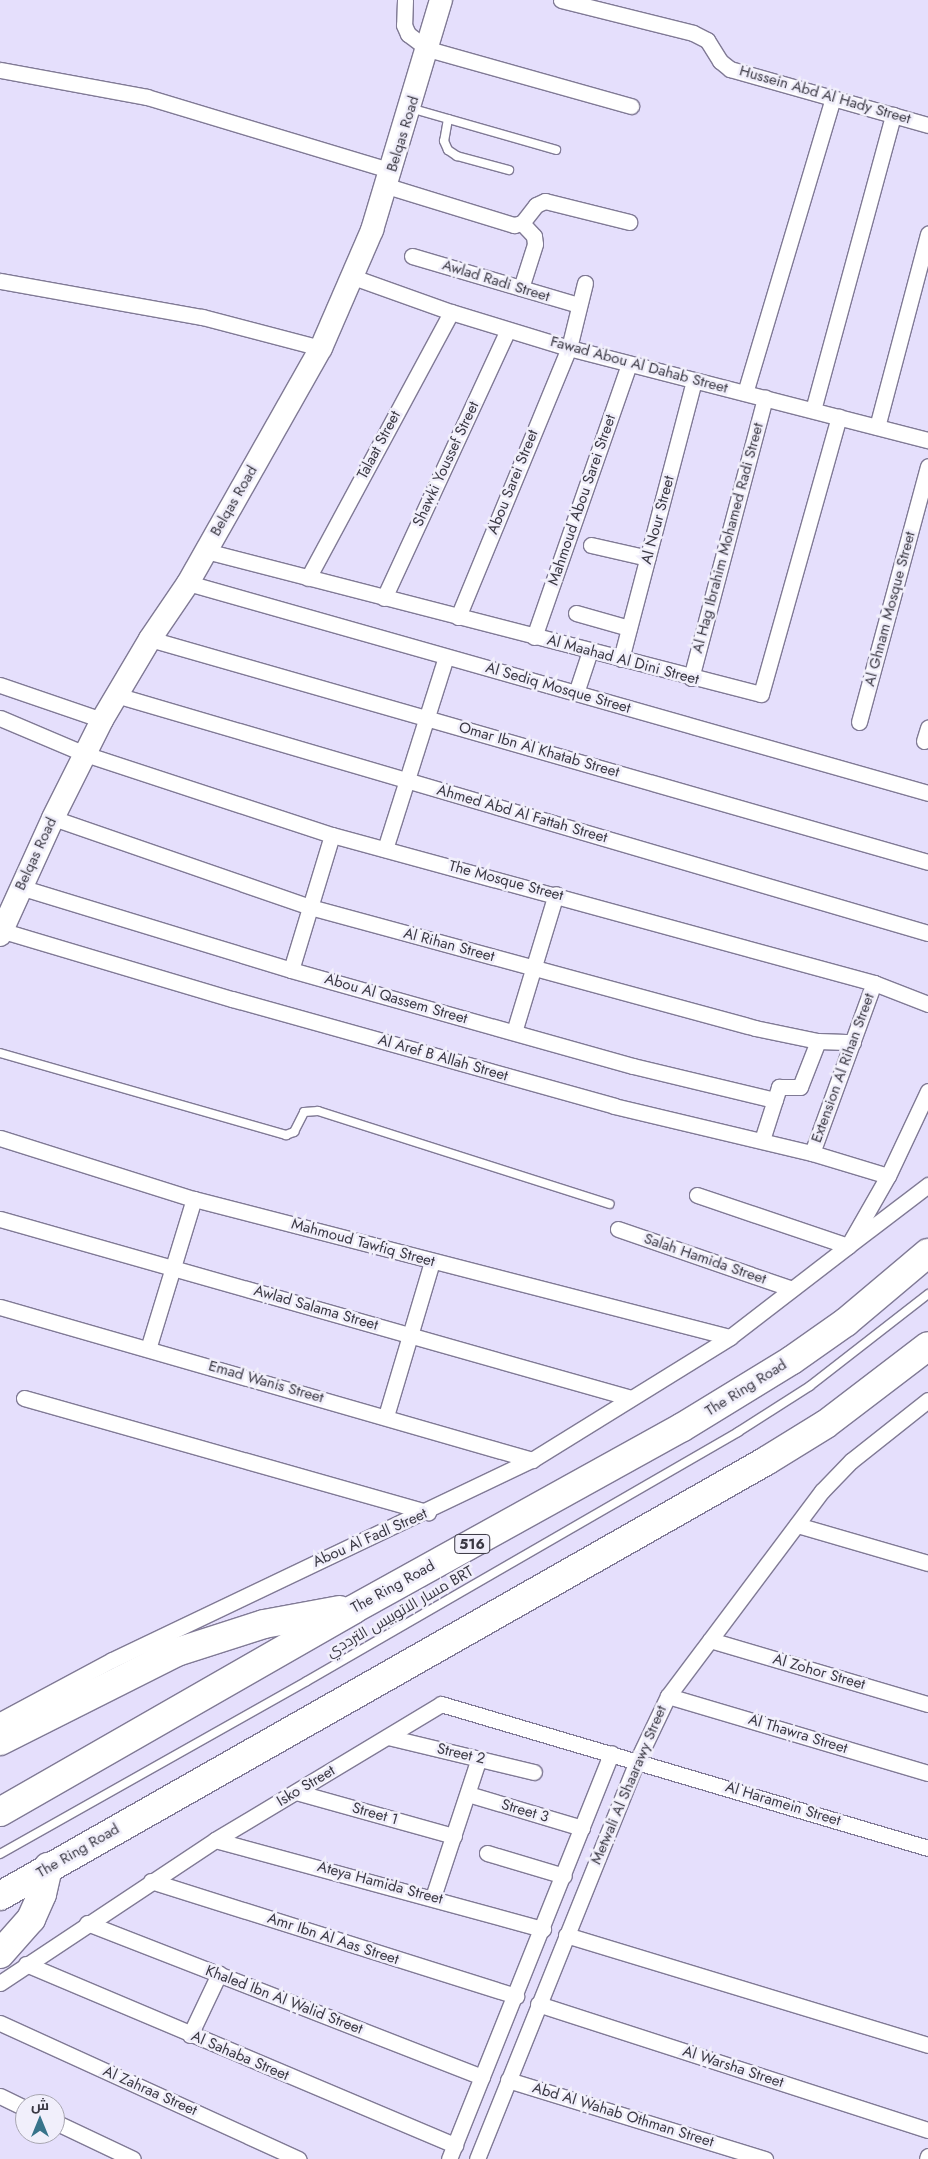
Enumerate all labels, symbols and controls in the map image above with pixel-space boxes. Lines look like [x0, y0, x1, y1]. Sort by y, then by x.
street label: Hussein Abd Al Hady Street [737, 62, 913, 128]
street label: Belqas Road [383, 94, 423, 174]
street label: Awlad Radi Street [440, 256, 552, 306]
street label: Fawad Abou Al Dahab Street [548, 333, 730, 397]
street label: Shawki Youssef Street [409, 399, 483, 529]
street label: Talaat Street [354, 408, 404, 482]
street label: Mahmoud Abou Sarei Street [544, 412, 620, 588]
street label: Al Hag Ibrahim Mohamed Radi Street [689, 421, 767, 655]
street label: Abou Sarei Street [484, 427, 542, 537]
street label: Belqas Road [207, 463, 261, 539]
street label: Al Nour Street [638, 474, 678, 566]
street label: Al Ghnam Mosque Street [861, 530, 919, 688]
street label: Al Maahad Al Dini Street [545, 631, 701, 689]
street label: Al Sediq Mosque Street [483, 659, 633, 717]
street label: Omar Ibn Al Khatab Street [457, 718, 621, 782]
street label: Ahmed Abd Al Fattah Street [435, 781, 609, 847]
street label: Belqas Road [11, 815, 61, 893]
street label: The Mosque Street [447, 857, 565, 905]
street label: Al Rihan Street [402, 924, 496, 966]
street label: Abou Al Qassem Street [323, 970, 469, 1028]
street label: Extension Al Rihan Street [808, 991, 878, 1145]
street label: Al Aref B Allah Street [376, 1031, 510, 1085]
street label: Mahmoud Tawfiq Street [289, 1215, 437, 1271]
street label: Salah Hamida Street [642, 1230, 768, 1288]
street label: Awlad Salama Street [252, 1282, 380, 1334]
street label: The Ring Road [702, 1356, 790, 1420]
street label: Emad Wanis Street [206, 1357, 326, 1407]
street label: Abou Al Fadl Street [310, 1505, 430, 1571]
road number: 516 [453, 1532, 491, 1556]
street label: The Ring Road [348, 1557, 438, 1617]
street label: مسار الاتوبيس الترددي BRT [323, 1563, 477, 1661]
street label: Al Zohor Street [771, 1650, 867, 1694]
street label: Metwali Al Shaarawy Street [587, 1703, 671, 1867]
street label: Al Thawra Street [746, 1710, 850, 1758]
street label: Street 2 [435, 1740, 487, 1768]
street label: Isko Street [274, 1762, 338, 1810]
street label: Al Haramein Street [723, 1778, 843, 1830]
street label: Street 3 [499, 1796, 551, 1826]
street label: Street 1 [350, 1799, 400, 1829]
street label: The Ring Road [33, 1820, 123, 1882]
street label: Ateya Hamida Street [315, 1858, 445, 1908]
street label: Amr Ibn Al Aas Street [265, 1909, 401, 1969]
street label: Khaled Ibn Al Walid Street [203, 1962, 365, 2038]
street label: Al Sahaba Street [188, 2027, 292, 2085]
street label: Al Warsha Street [680, 2042, 786, 2092]
street label: Al Zahraa Street [100, 2062, 200, 2120]
street label: Abd Al Wahab Othman Street [530, 2079, 716, 2151]
north arrow [15, 2094, 65, 2144]
text: ش [31, 2095, 49, 2115]

